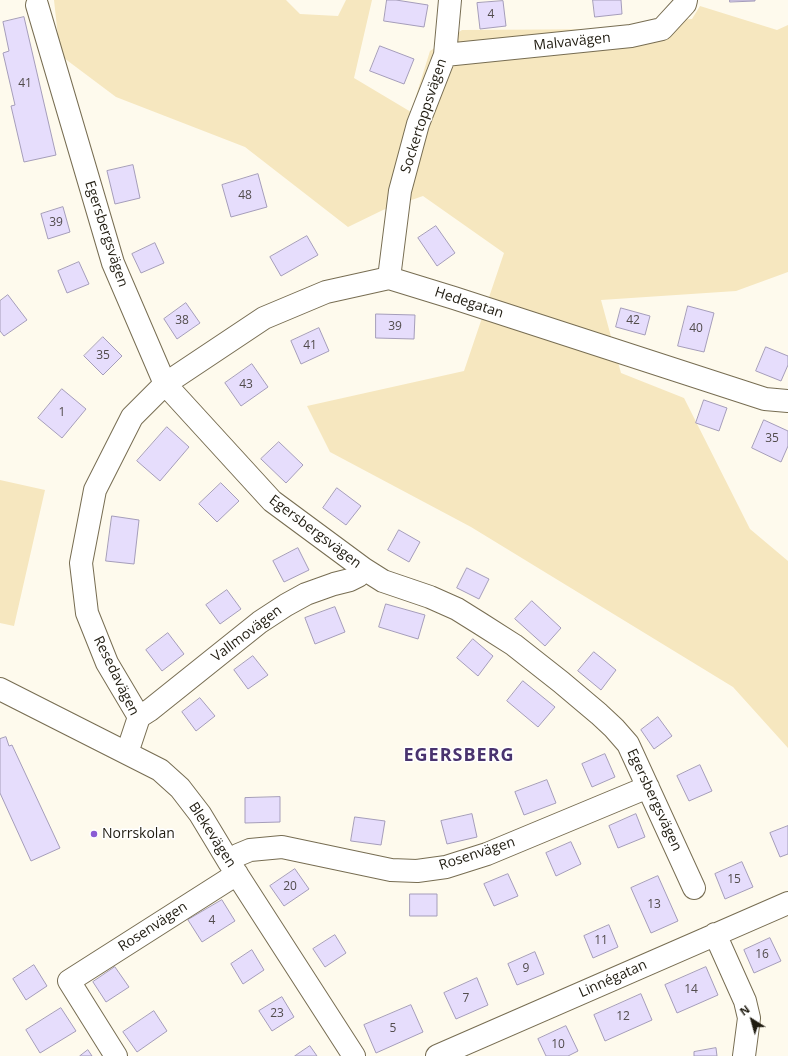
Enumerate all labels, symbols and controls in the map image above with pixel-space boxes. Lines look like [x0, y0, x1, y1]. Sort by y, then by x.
house number: 4 [488, 8, 494, 22]
street label: Malvavägen [533, 30, 611, 54]
street label: Sockertoppsvägen [398, 56, 450, 176]
house number: 41 [18, 77, 32, 91]
street label: Egersbergsvägen [81, 179, 131, 289]
house number: 48 [238, 189, 252, 203]
house number: 39 [49, 216, 63, 230]
street label: Hedegatan [432, 284, 506, 322]
house number: 38 [175, 314, 189, 328]
house number: 42 [626, 314, 640, 328]
house number: 39 [388, 320, 402, 334]
house number: 40 [689, 322, 703, 336]
house number: 41 [303, 339, 317, 353]
house number: 35 [96, 349, 110, 363]
house number: 43 [239, 378, 253, 392]
house number: 1 [59, 406, 65, 420]
house number: 35 [765, 432, 779, 446]
street label: Egersbergsvägen [266, 492, 364, 572]
street label: Vallmovägen [209, 602, 285, 666]
street label: Resedavägen [90, 634, 142, 718]
district label: EGERSBERG [403, 745, 515, 767]
street label: Egersbergsvägen [623, 746, 685, 854]
street label: Blekevägen [185, 799, 239, 871]
place label: Norrskolan [102, 826, 175, 842]
marker: Norrskolan [89, 829, 99, 839]
street label: Rosenvägen [437, 834, 517, 874]
house number: 15 [727, 873, 741, 887]
house number: 20 [283, 880, 297, 894]
street label: Rosenvägen [115, 898, 191, 956]
house number: 13 [647, 898, 661, 912]
house number: 4 [209, 914, 215, 928]
house number: 11 [594, 934, 608, 948]
house number: 16 [755, 948, 769, 962]
street label: Linnégatan [576, 957, 650, 1001]
house number: 9 [523, 962, 529, 976]
house number: 14 [684, 983, 698, 997]
house number: 7 [463, 992, 469, 1006]
north arrow [732, 1000, 772, 1040]
text: N [736, 1001, 753, 1019]
house number: 23 [270, 1007, 284, 1021]
house number: 12 [616, 1010, 630, 1024]
house number: 5 [390, 1022, 396, 1036]
house number: 10 [551, 1038, 565, 1052]

